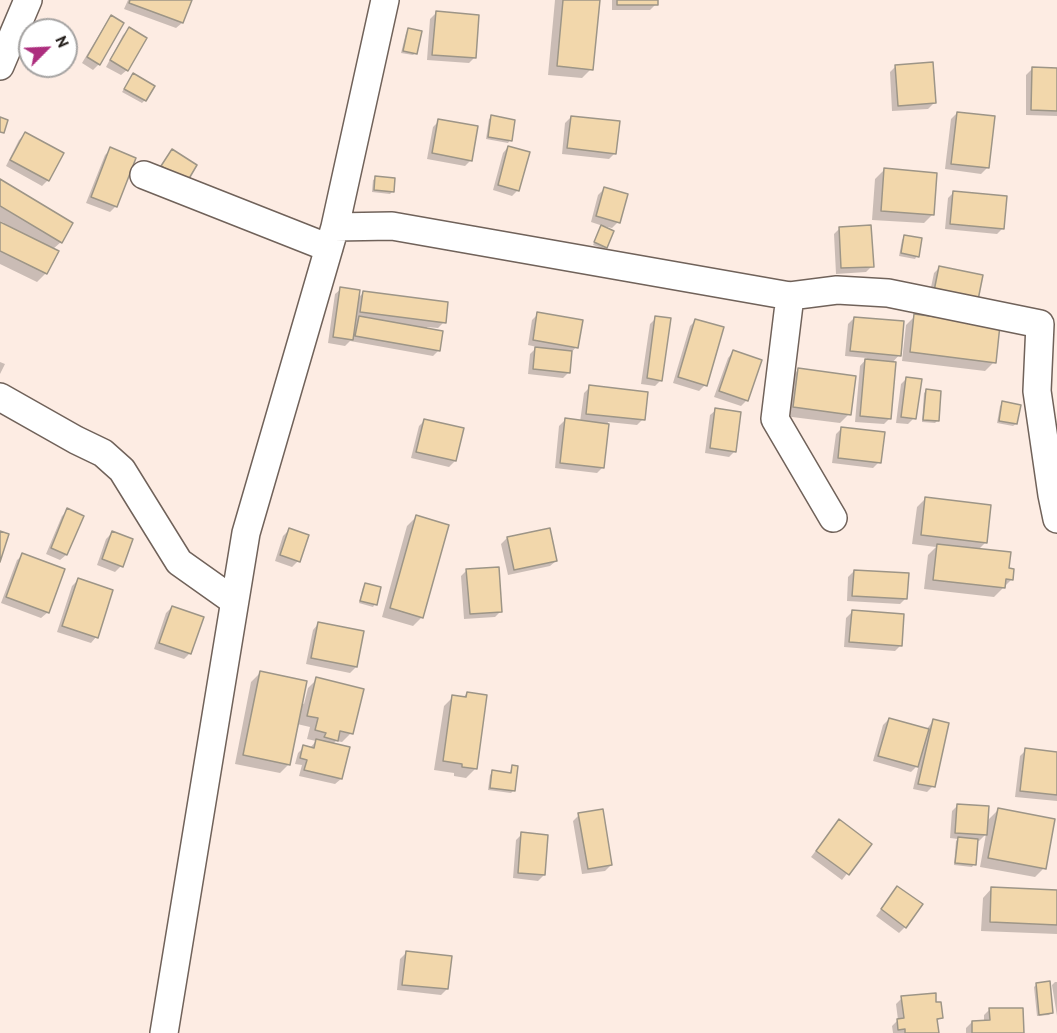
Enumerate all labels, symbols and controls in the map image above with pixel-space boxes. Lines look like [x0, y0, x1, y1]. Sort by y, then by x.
north arrow [18, 18, 78, 78]
text: N [51, 33, 74, 50]

